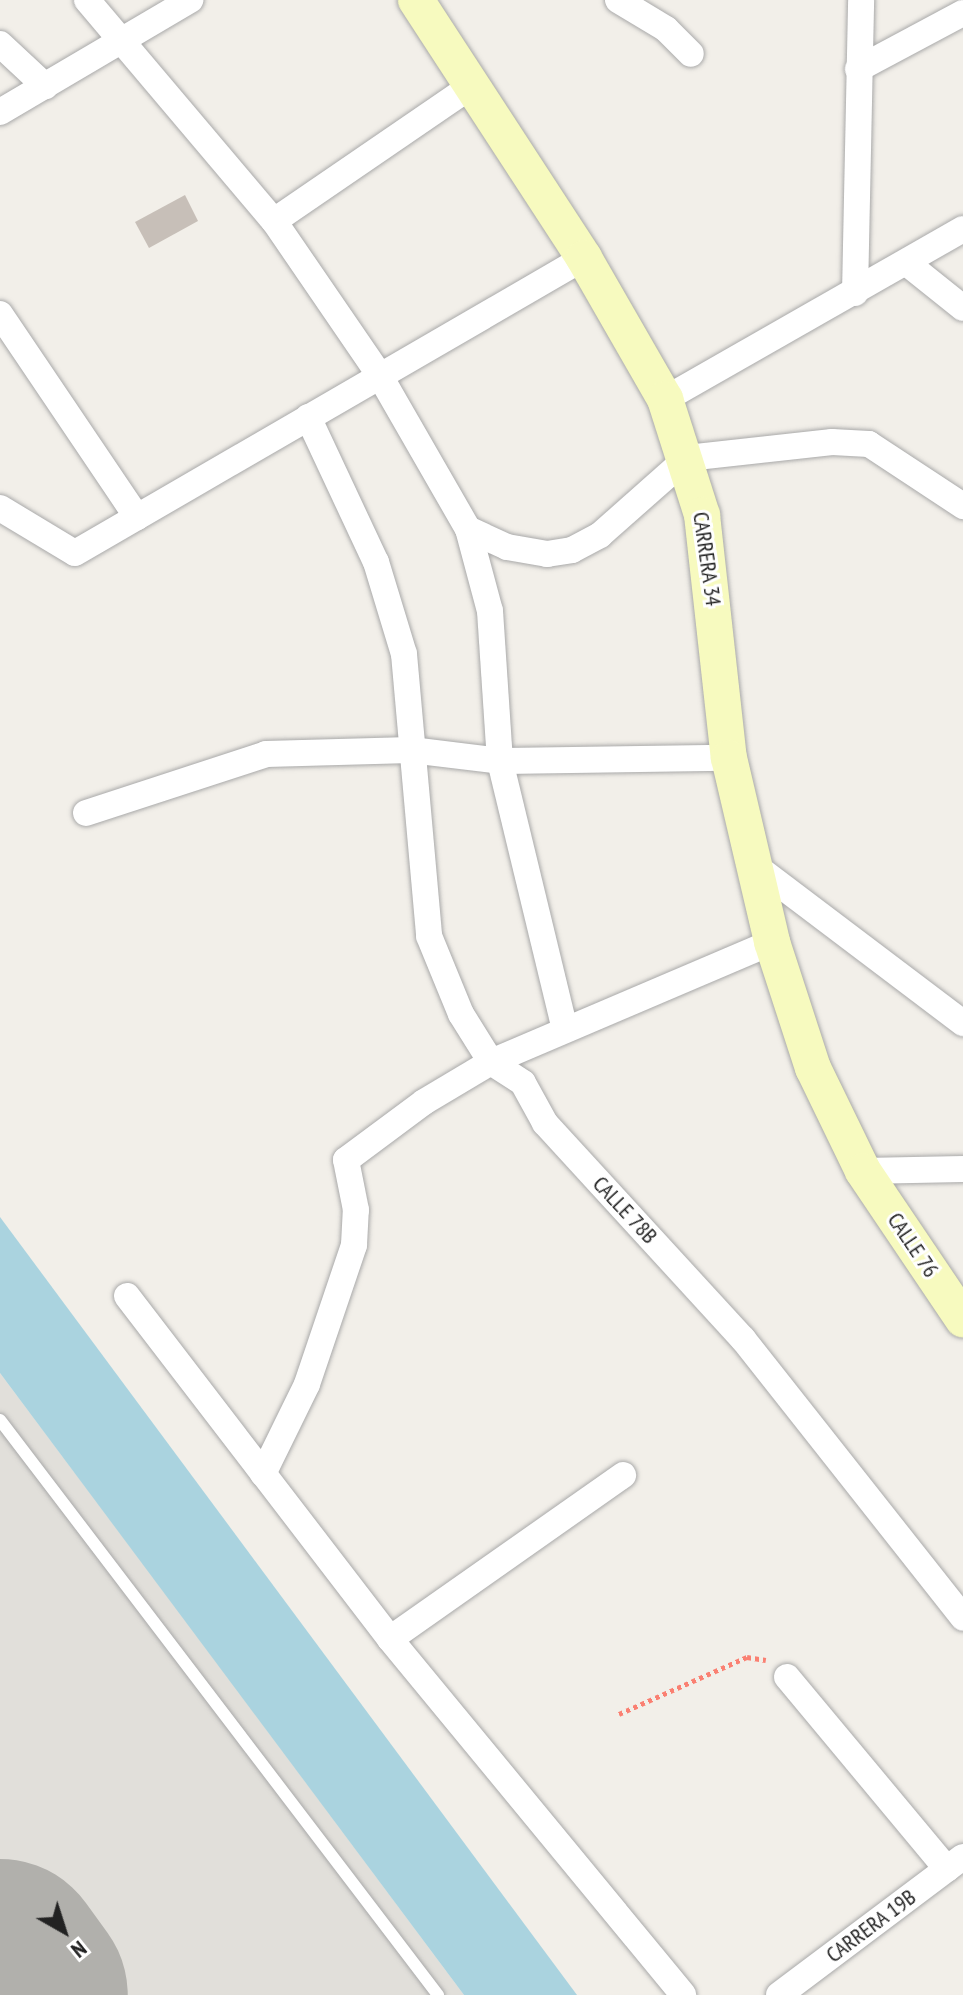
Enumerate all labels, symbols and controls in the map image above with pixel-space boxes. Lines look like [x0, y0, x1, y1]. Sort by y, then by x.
street label: CARRERA 34 [687, 510, 727, 608]
street label: CALLE 78B [587, 1171, 663, 1249]
street label: CALLE 76 [882, 1208, 944, 1282]
street label: CARRERA 19B [821, 1884, 921, 1968]
north arrow [24, 1891, 104, 1971]
text: N [66, 1935, 93, 1964]

